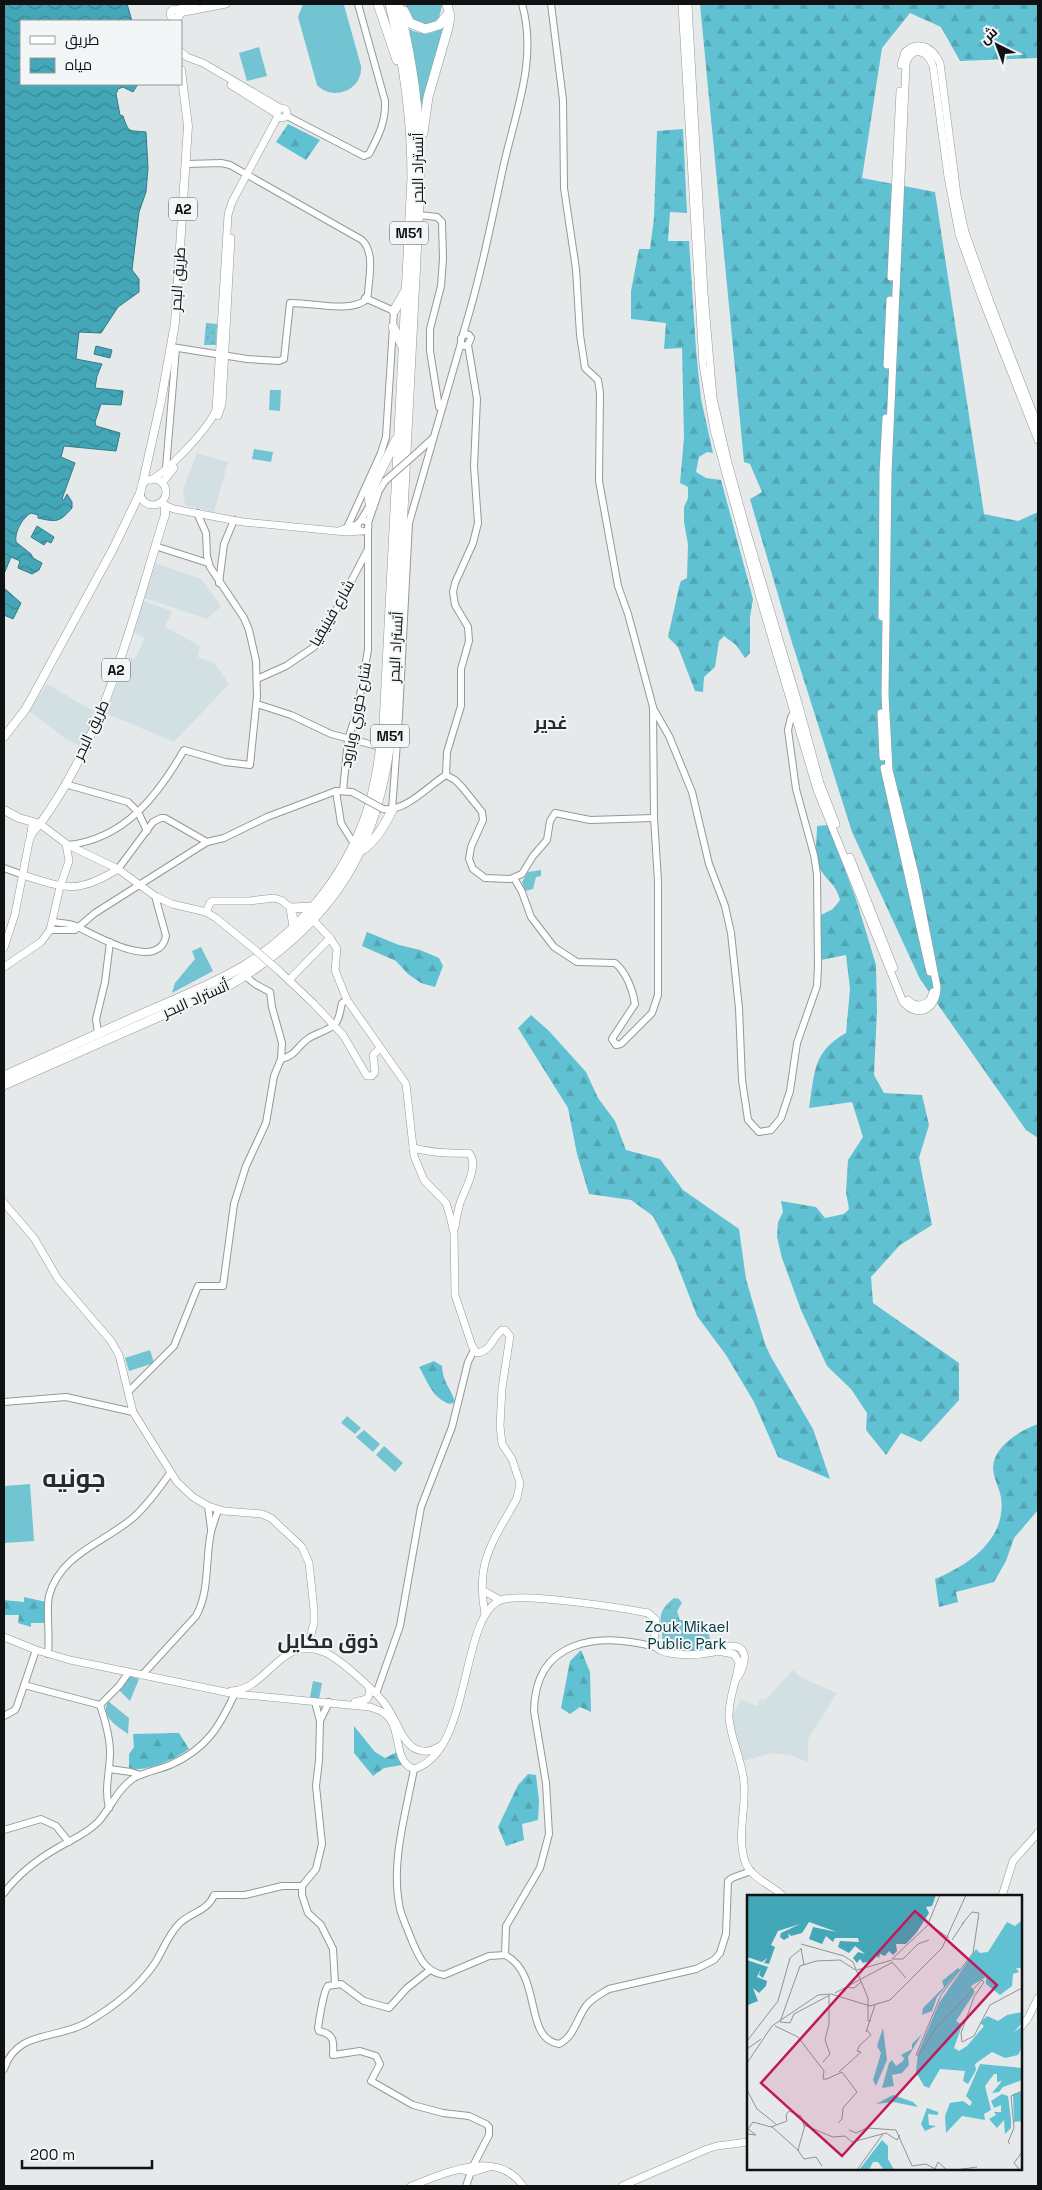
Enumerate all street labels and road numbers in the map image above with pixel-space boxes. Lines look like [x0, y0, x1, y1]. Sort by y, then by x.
street label: أتستراد البحر [408, 132, 427, 205]
road number: A2 [169, 198, 197, 220]
road number: M51 [390, 222, 428, 244]
street label: طريق البحر [166, 246, 190, 313]
street label: شارع فينيقيا [305, 576, 360, 650]
street label: أتستراد البحر [384, 611, 407, 684]
road number: A2 [102, 658, 130, 682]
street label: شارع خوري وبارود [336, 661, 378, 770]
street label: طريق البحر [68, 697, 114, 764]
road number: M51 [371, 724, 409, 748]
street label: أتستراد البحر [159, 975, 232, 1022]

